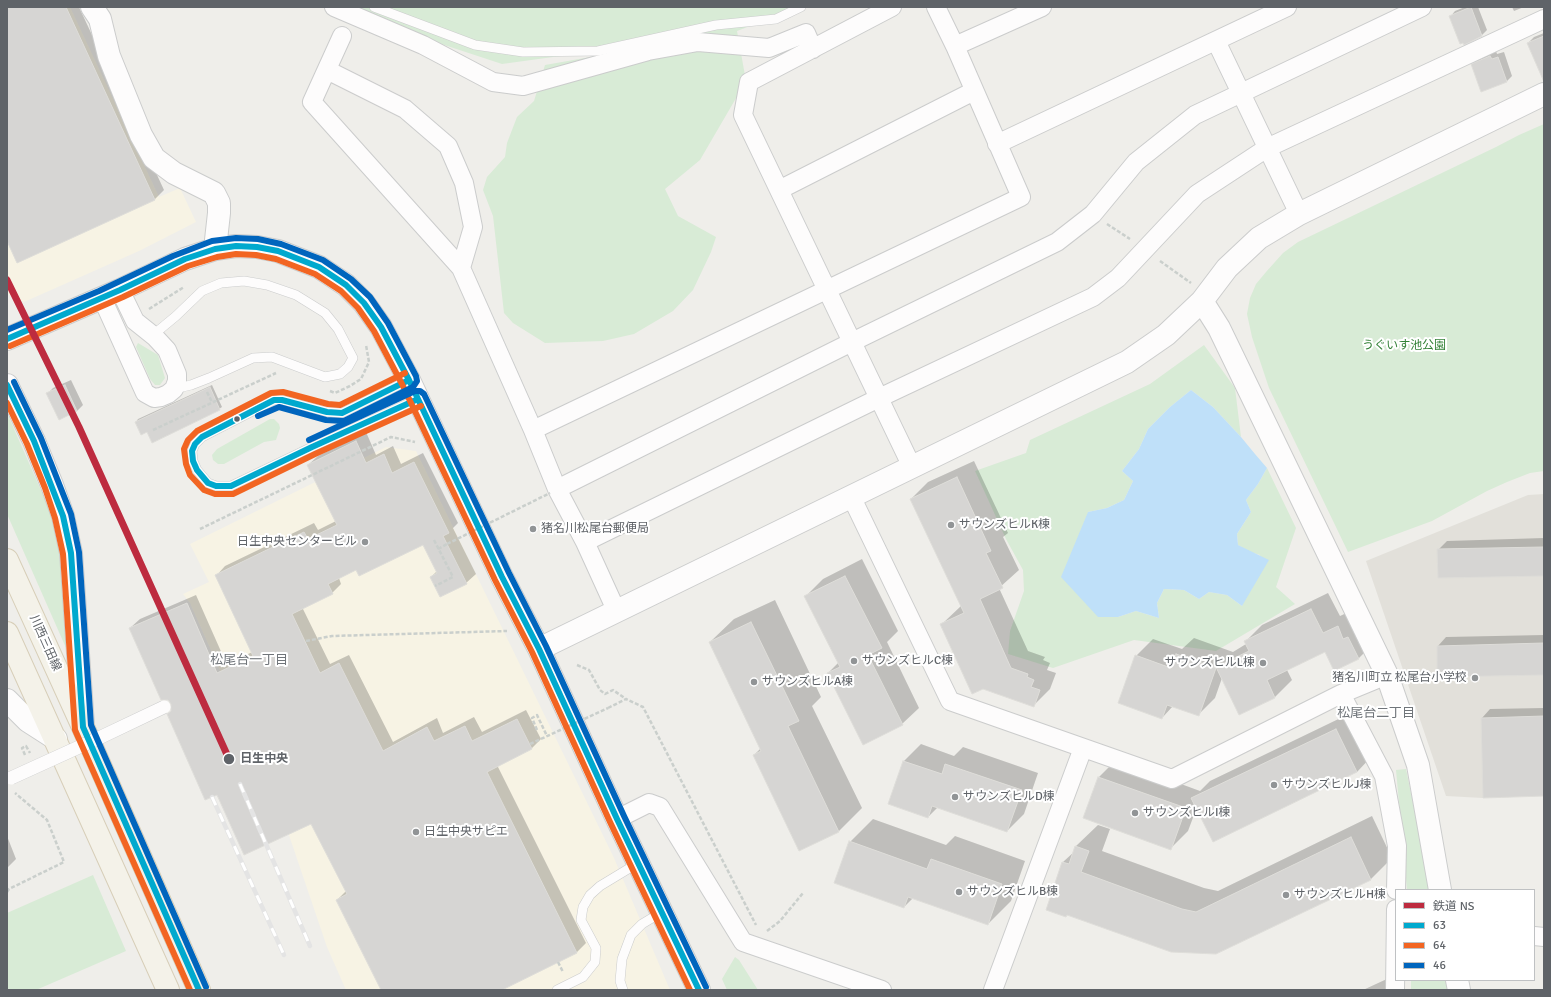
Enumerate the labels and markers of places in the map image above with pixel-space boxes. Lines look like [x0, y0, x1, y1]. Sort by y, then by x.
unlabelled marker [232, 414, 242, 424]
place label: サウンズヒルK棟 [959, 518, 1050, 532]
marker: サウンズヒルK棟 [946, 520, 956, 530]
place label: 猪名川松尾台郵便局 [541, 522, 649, 536]
marker: 猪名川松尾台郵便局 [528, 524, 538, 534]
place label: 日生中央センタービル [237, 535, 357, 549]
marker: 日生中央センタービル [360, 537, 370, 547]
place label: サウンズヒルC棟 [862, 654, 953, 668]
marker: サウンズヒルC棟 [849, 656, 859, 666]
place label: サウンズヒルL棟 [1165, 656, 1255, 670]
marker: サウンズヒルL棟 [1258, 658, 1268, 668]
place label: 猪名川町立 松尾台小学校 [1332, 671, 1467, 685]
marker: 猪名川町立 松尾台小学校 [1470, 673, 1480, 683]
place label: サウンズヒルA棟 [762, 675, 853, 689]
marker: サウンズヒルA棟 [749, 677, 759, 687]
marker: 日生中央 [222, 752, 236, 766]
place label: 日生中央 [240, 752, 288, 766]
place label: サウンズヒルJ棟 [1282, 778, 1371, 792]
marker: サウンズヒルJ棟 [1269, 780, 1279, 790]
place label: サウンズヒルD棟 [963, 790, 1055, 804]
marker: サウンズヒルD棟 [950, 792, 960, 802]
place label: サウンズヒルI棟 [1143, 806, 1231, 820]
marker: サウンズヒルI棟 [1130, 808, 1140, 818]
place label: 日生中央サピエ [424, 825, 508, 839]
marker: 日生中央サピエ [411, 827, 421, 837]
place label: サウンズヒルB棟 [967, 885, 1058, 899]
marker: サウンズヒルB棟 [954, 887, 964, 897]
place label: サウンズヒルH棟 [1294, 888, 1386, 902]
marker: サウンズヒルH棟 [1281, 890, 1291, 900]

